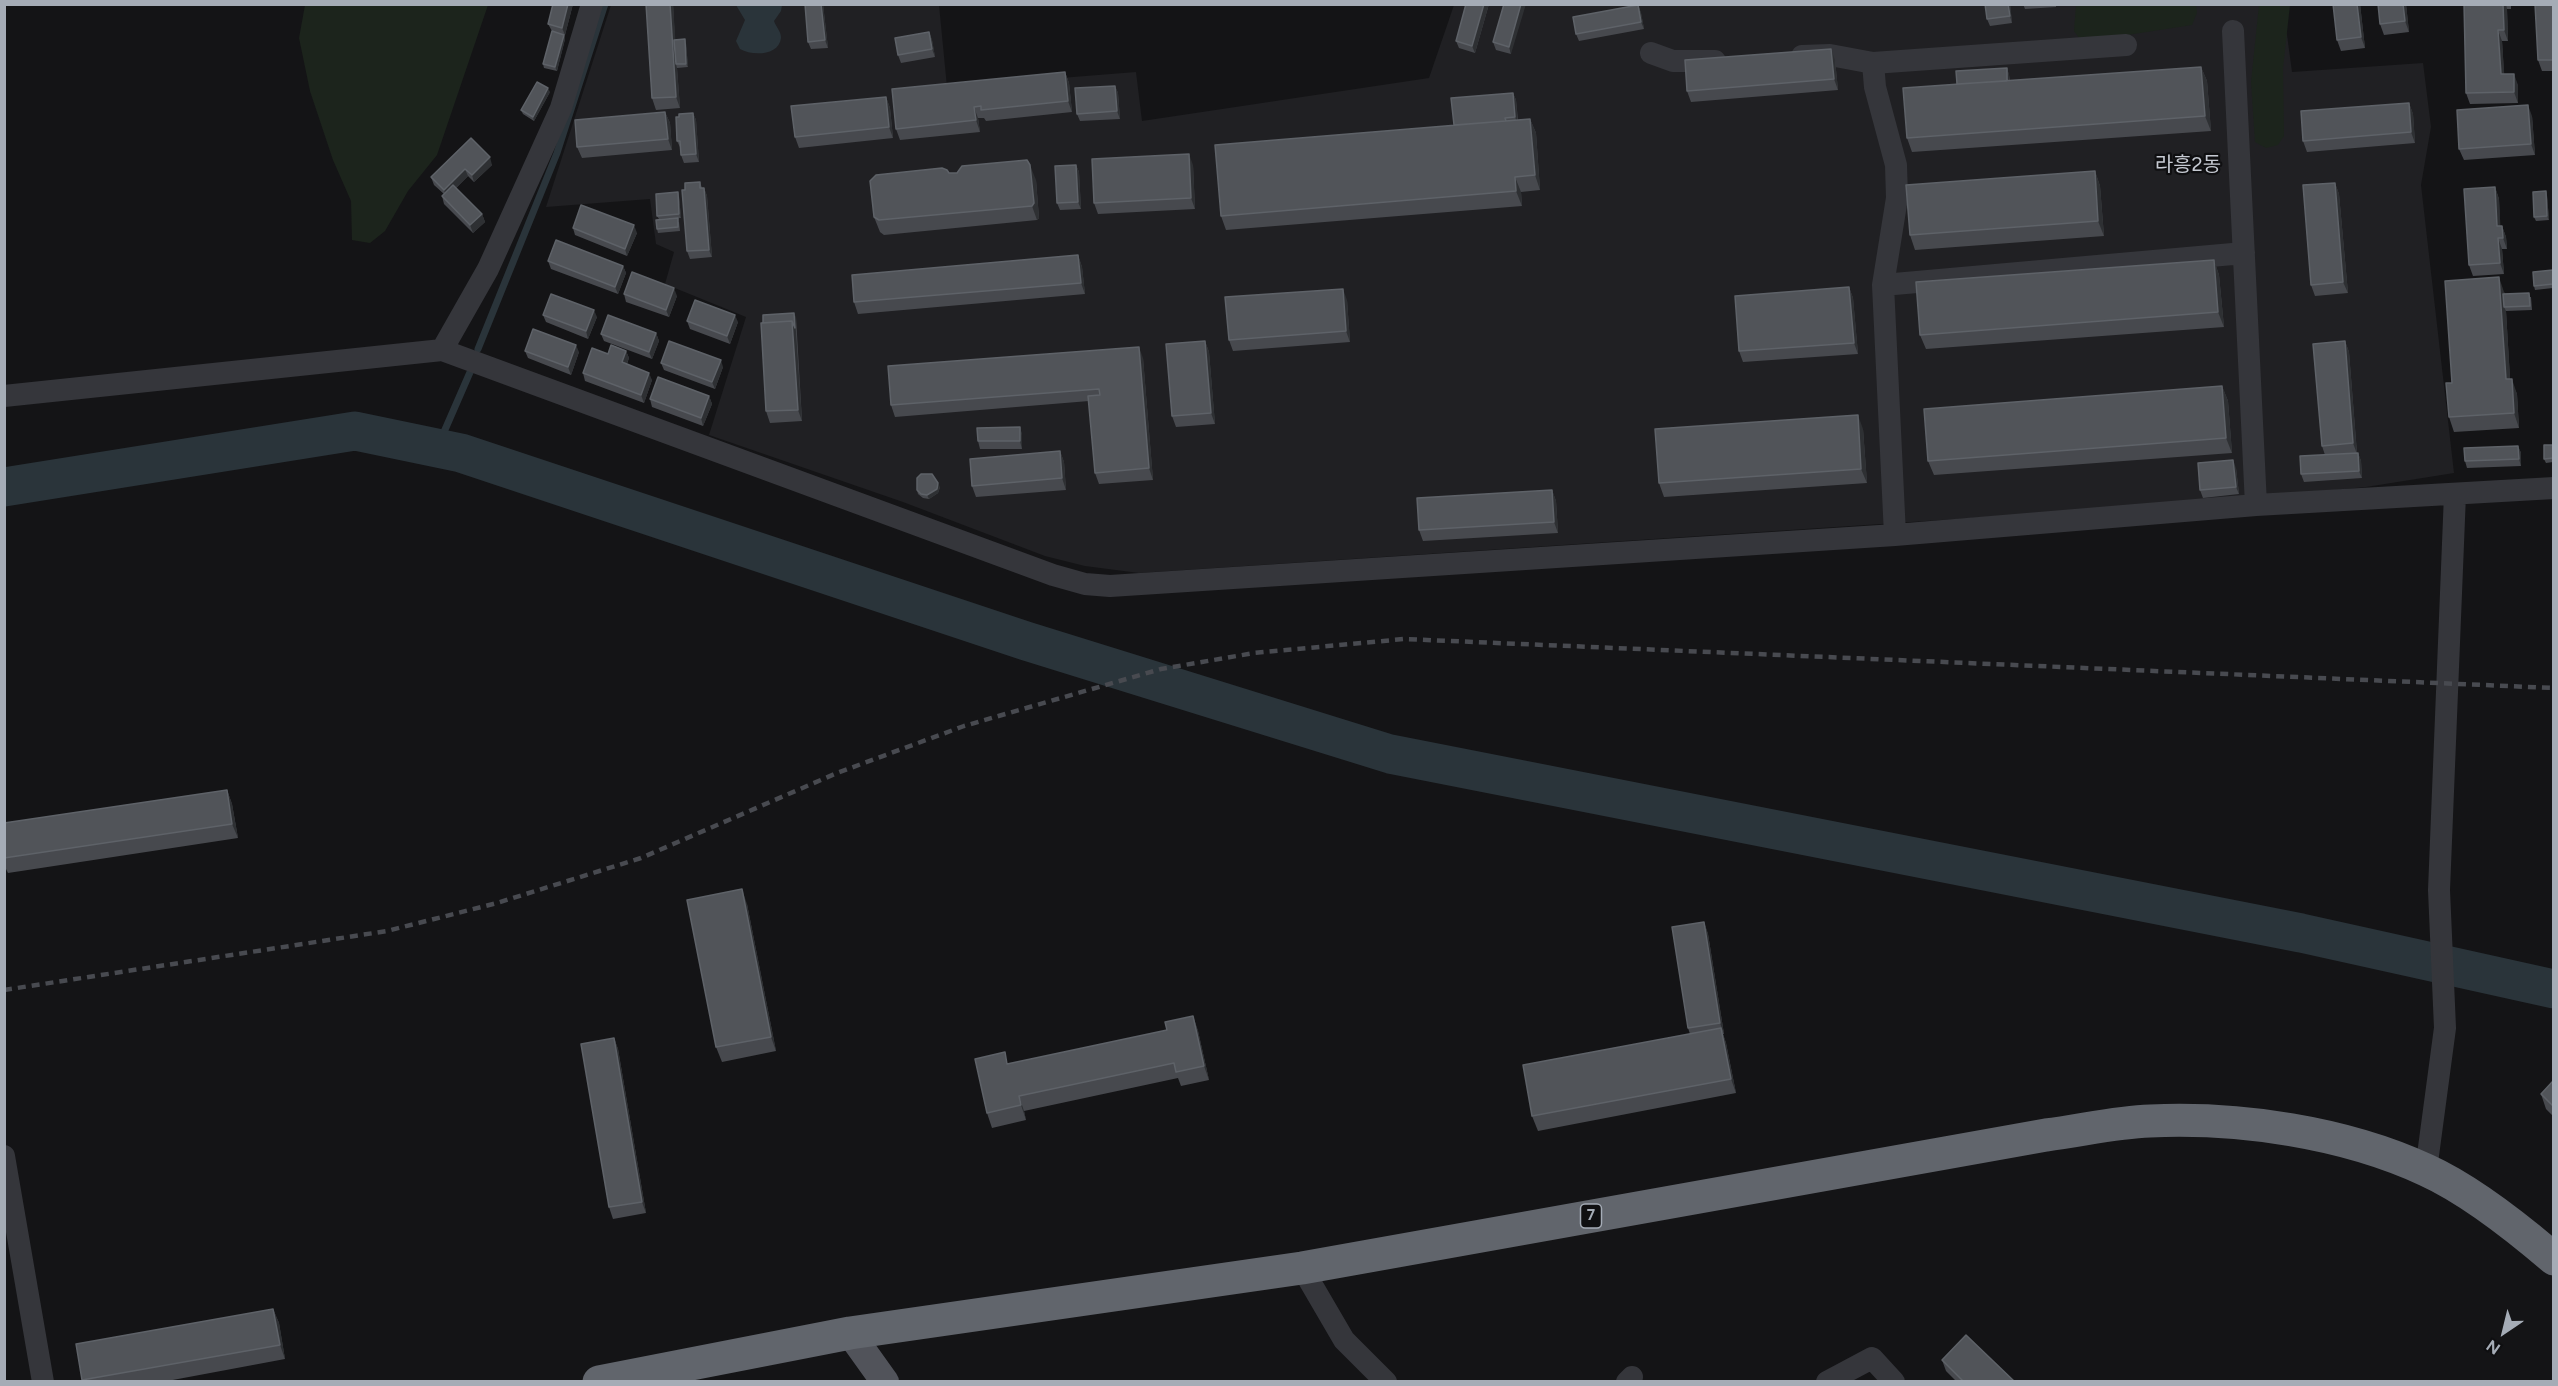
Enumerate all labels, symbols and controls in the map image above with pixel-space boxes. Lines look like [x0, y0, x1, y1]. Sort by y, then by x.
district label: 라흥2동 [2155, 153, 2221, 177]
road number: 7 [1580, 1204, 1602, 1228]
north arrow [2474, 1302, 2534, 1362]
text: N [2483, 1336, 2504, 1358]

